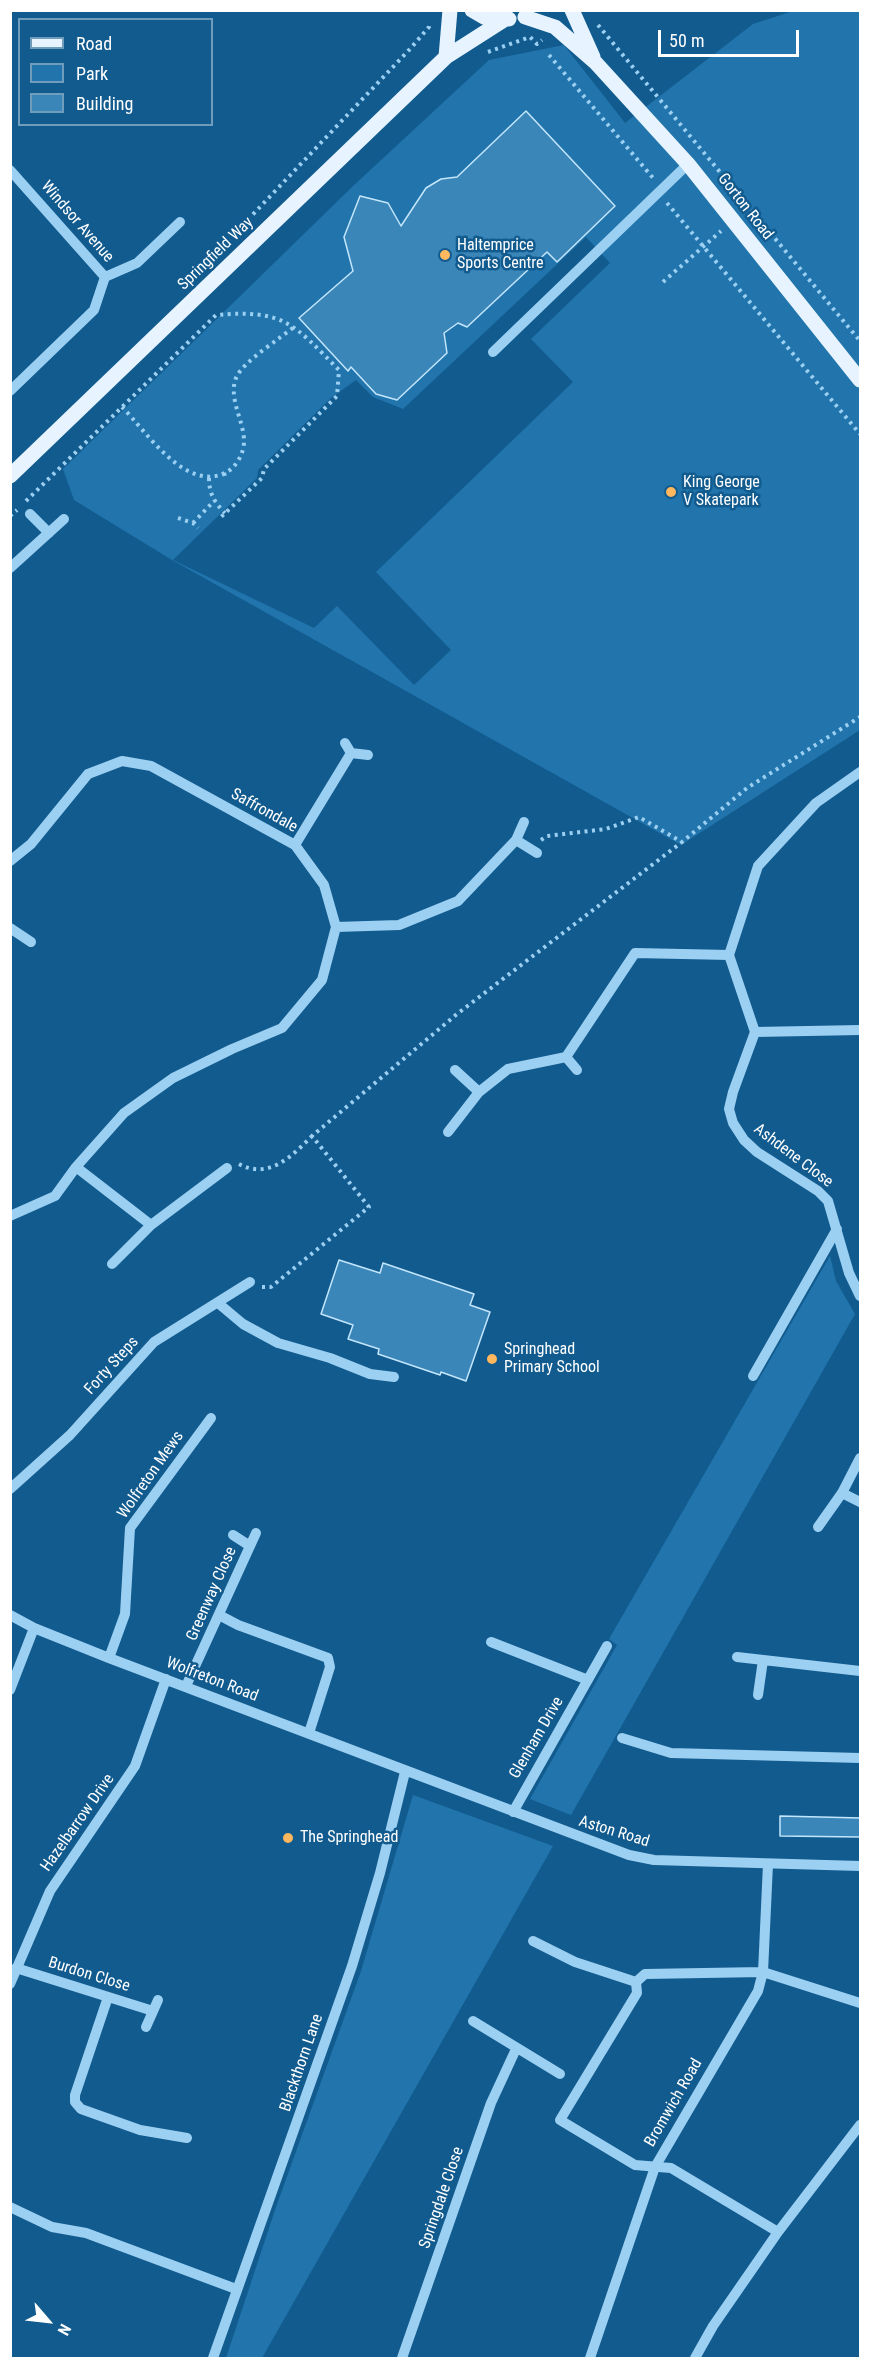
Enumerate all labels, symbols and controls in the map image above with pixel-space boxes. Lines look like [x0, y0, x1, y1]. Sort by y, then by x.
legend [18, 18, 213, 126]
scale bar [661, 18, 802, 56]
text: 50 m [669, 30, 704, 51]
text: Road [76, 33, 112, 54]
text: Park [76, 63, 108, 84]
text: Building [76, 93, 133, 114]
street label: Gorton Road [713, 170, 777, 244]
street label: Windsor Avenue [36, 177, 118, 267]
street label: Springfield Way [174, 213, 258, 295]
place label: Haltemprice Sports Centre [457, 236, 543, 274]
marker: Haltemprice Sports Centre [438, 248, 452, 262]
place label: King George V Skatepark [683, 473, 760, 511]
marker: King George V Skatepark [664, 485, 678, 499]
street label: Saffrondale [227, 785, 301, 837]
street label: Ashdene Close [750, 1120, 836, 1192]
street label: Forty Steps [81, 1333, 143, 1399]
place label: Springhead Primary School [504, 1340, 600, 1378]
marker: Springhead Primary School [485, 1352, 499, 1366]
street label: Wolfreton Mews [114, 1428, 188, 1522]
street label: Greenway Close [183, 1544, 241, 1644]
street label: Wolfreton Road [163, 1654, 261, 1706]
street label: Glenham Drive [506, 1694, 568, 1782]
street label: Hazelbarrow Drive [37, 1770, 119, 1876]
street label: Aston Road [576, 1812, 652, 1852]
place label: The Springhead [300, 1828, 398, 1848]
marker: The Springhead [281, 1831, 295, 1845]
street label: Burdon Close [46, 1954, 132, 1996]
street label: Blackthorn Lane [276, 2012, 328, 2114]
street label: Bromwich Road [641, 2056, 707, 2150]
street label: Springdale Close [416, 2145, 468, 2251]
north arrow [18, 2291, 78, 2351]
text: N [54, 2321, 75, 2338]

